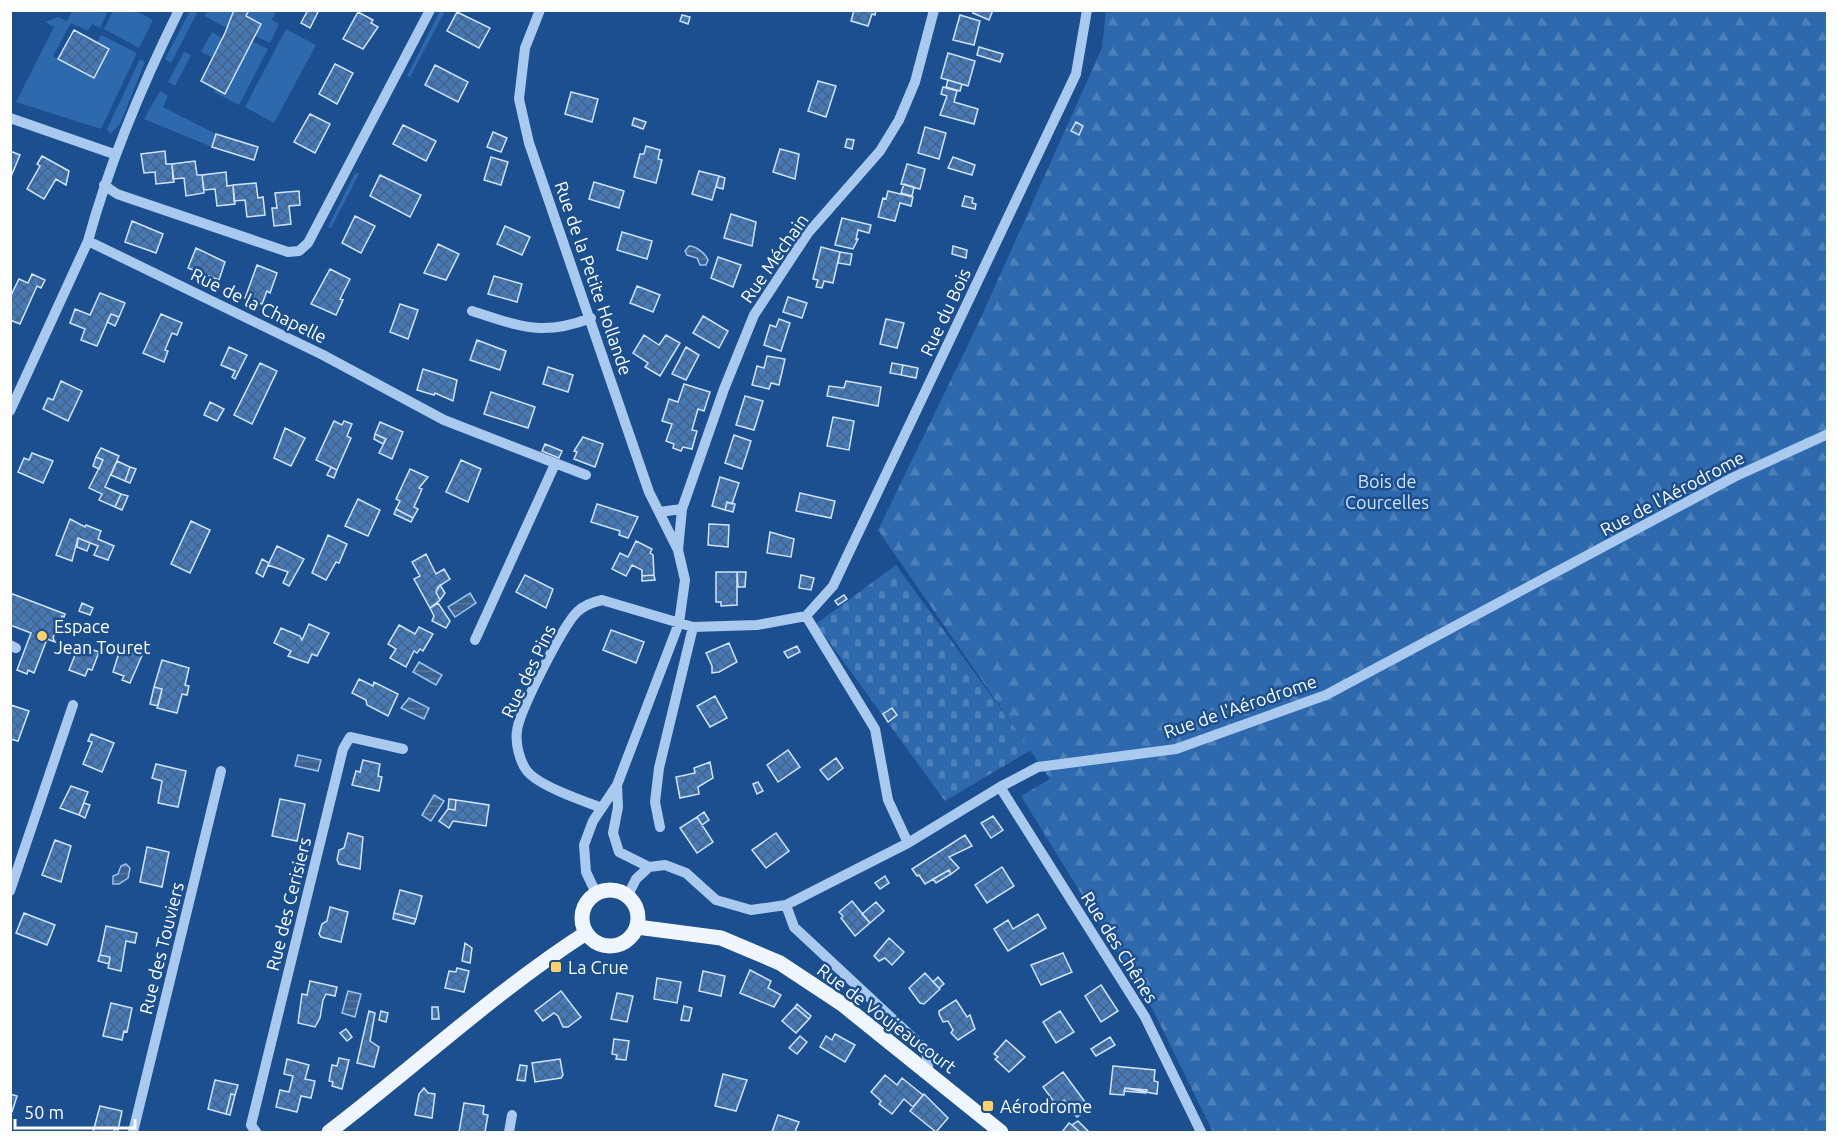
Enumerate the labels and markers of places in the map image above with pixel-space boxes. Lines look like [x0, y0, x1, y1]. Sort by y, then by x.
place label: Espace Jean Touret [54, 616, 150, 657]
marker: Espace Jean Touret [35, 629, 49, 643]
place label: La Crue [568, 957, 629, 977]
marker: La Crue [549, 960, 563, 974]
place label: Aérodrome [1000, 1096, 1092, 1116]
marker: Aérodrome [981, 1099, 995, 1113]

